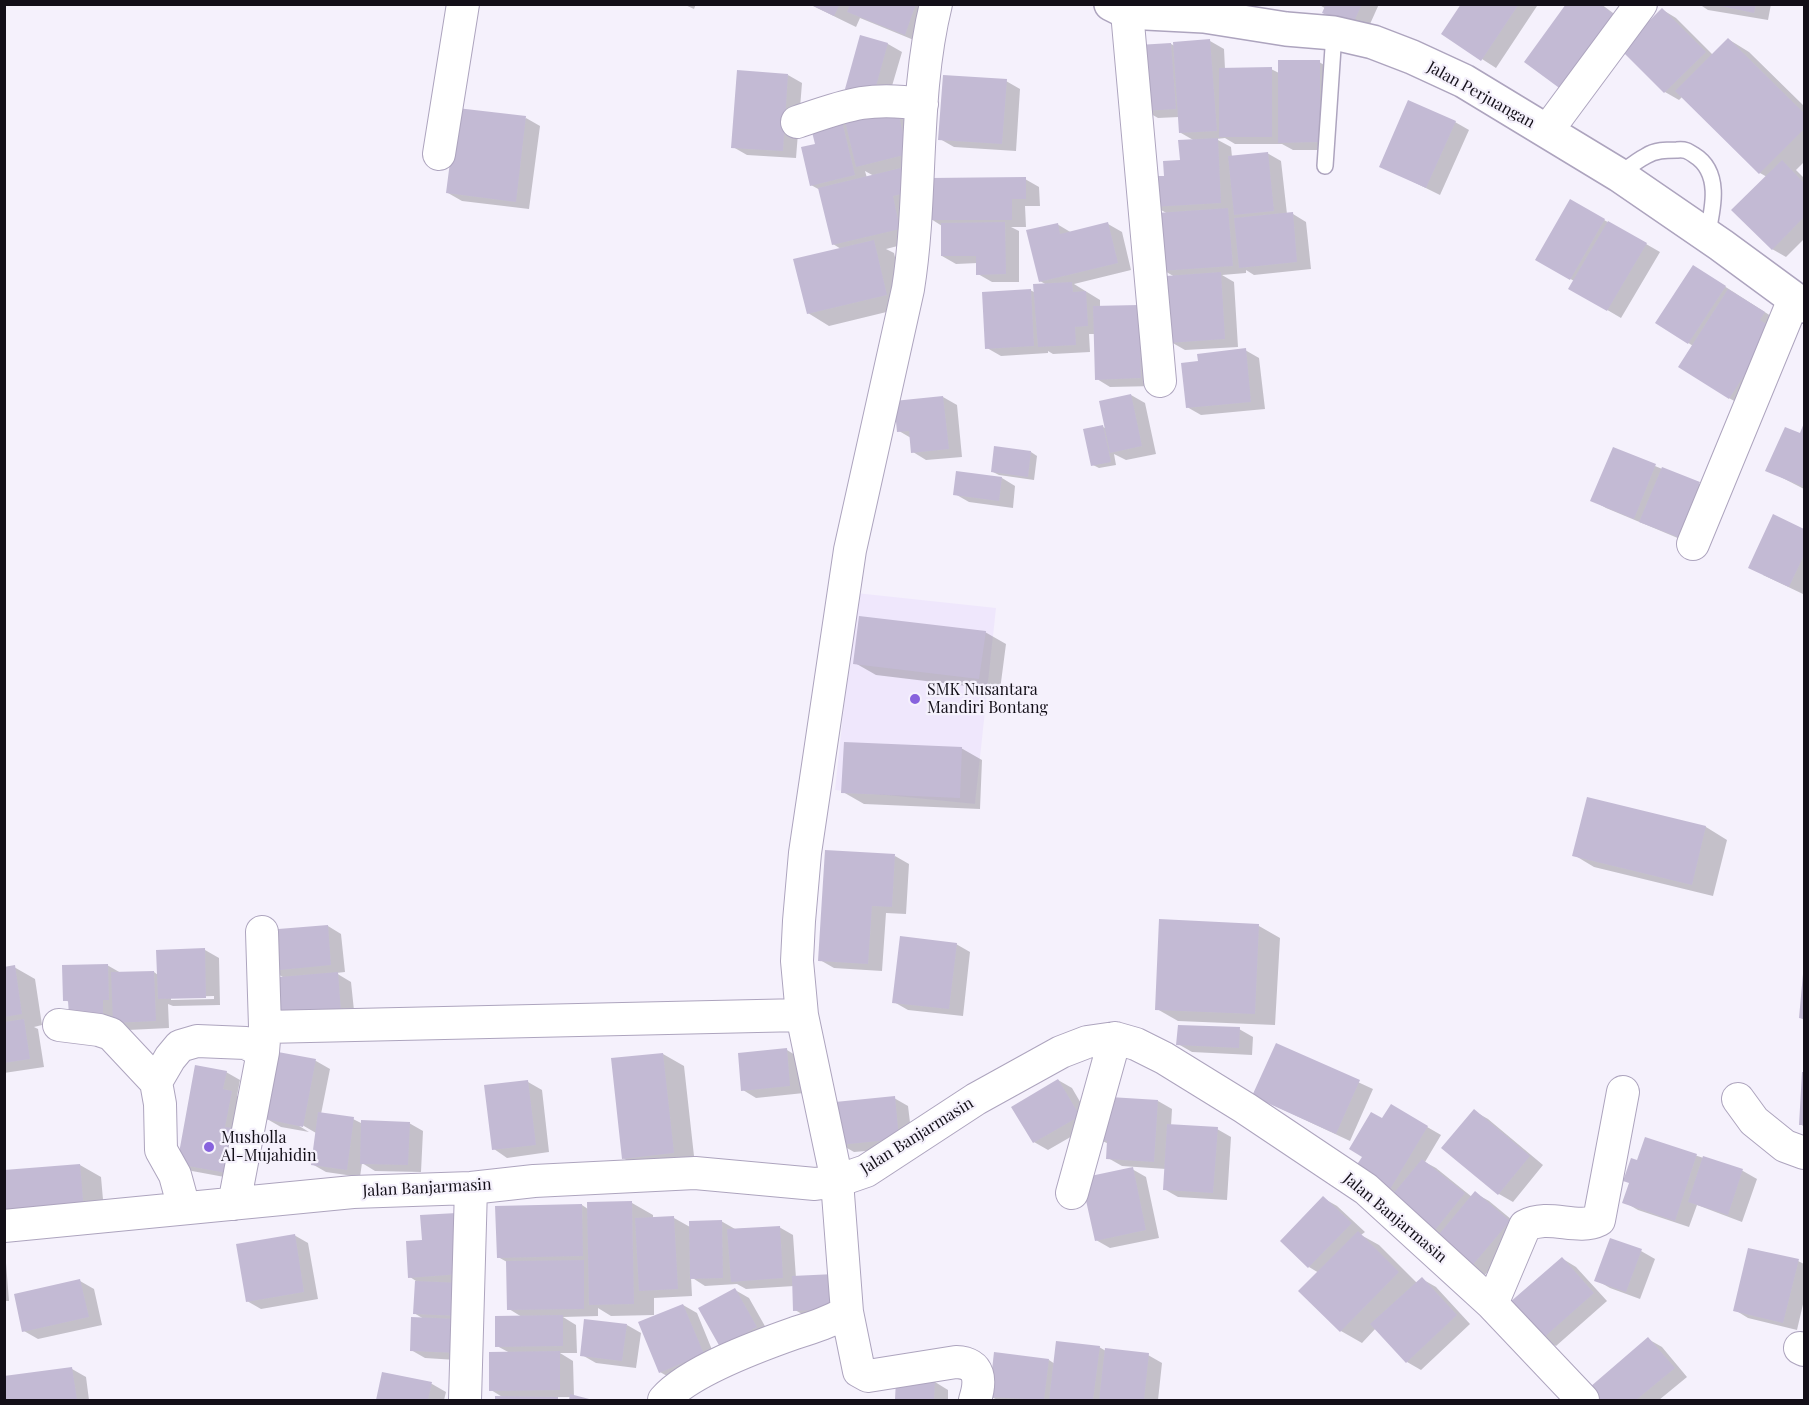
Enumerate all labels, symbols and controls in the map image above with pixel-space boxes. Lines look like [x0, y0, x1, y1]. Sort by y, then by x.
street label: Jalan Perjuangan [1424, 58, 1538, 132]
place label: SMK Nusantara Mandiri Bontang [927, 680, 1048, 718]
marker: SMK Nusantara Mandiri Bontang [908, 692, 922, 706]
street label: Jalan Banjarmasin [857, 1094, 977, 1178]
place label: Musholla Al-Mujahidin [221, 1128, 317, 1166]
marker: Musholla Al-Mujahidin [202, 1140, 216, 1154]
street label: Jalan Banjarmasin [1339, 1169, 1451, 1267]
street label: Jalan Banjarmasin [362, 1175, 492, 1201]

